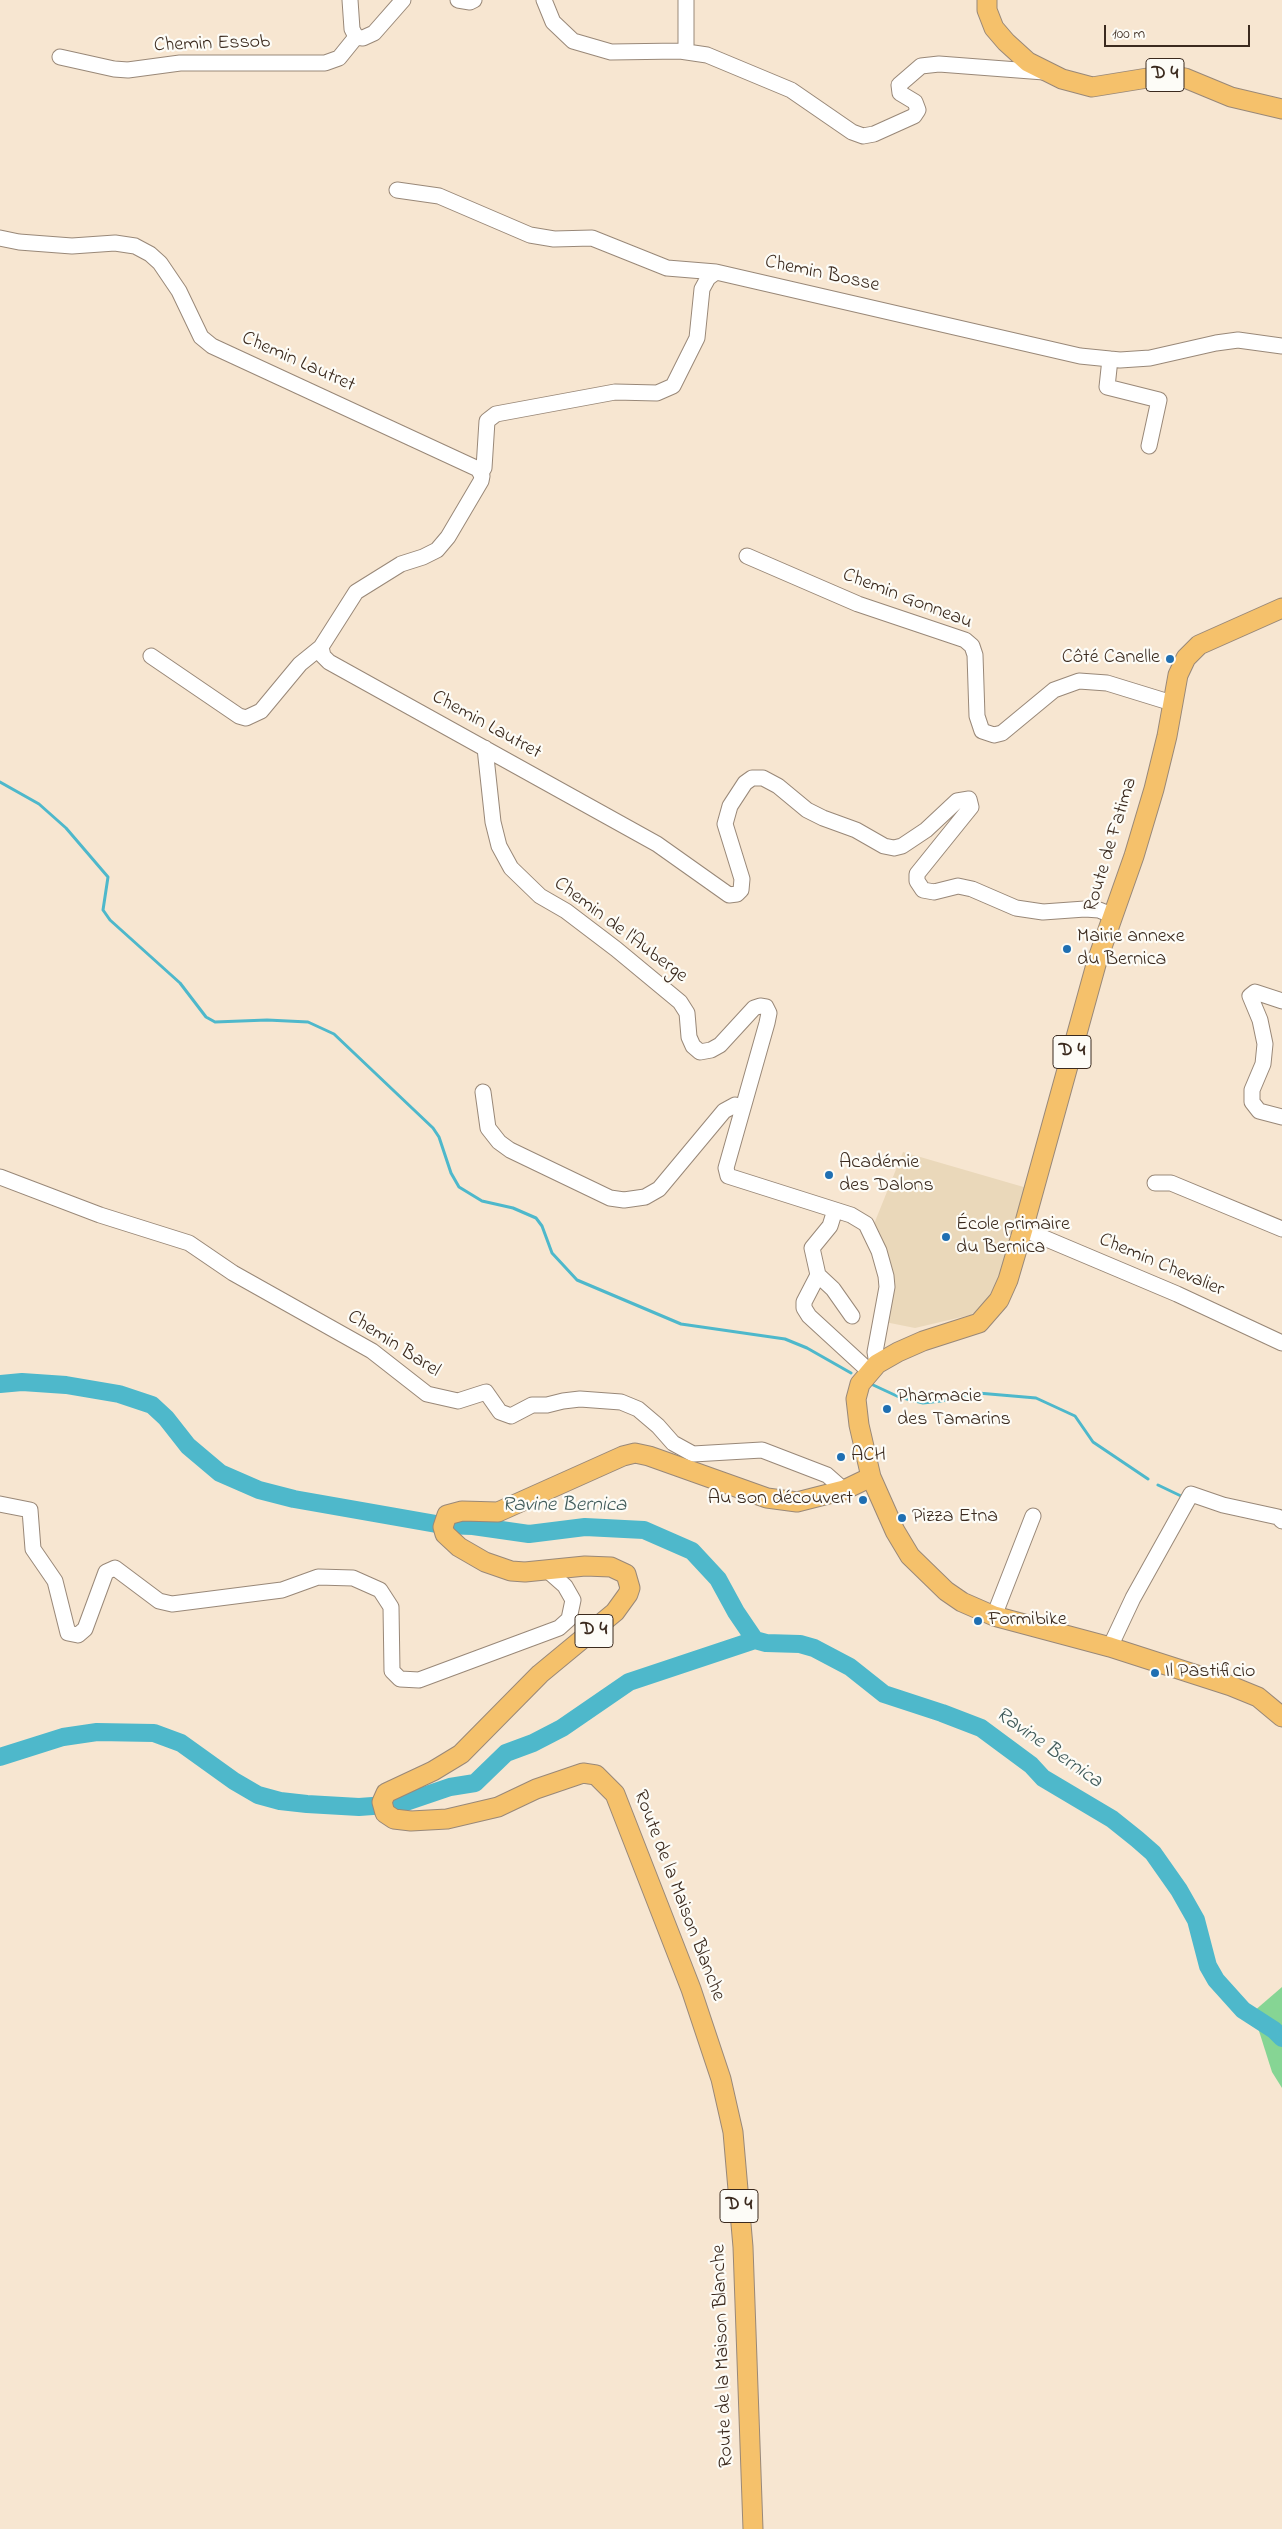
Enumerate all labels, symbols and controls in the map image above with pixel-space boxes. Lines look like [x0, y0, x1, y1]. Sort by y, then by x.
scale bar [1107, 15, 1253, 47]
text: 100 m [1112, 23, 1145, 45]
street label: Chemin Essob [153, 31, 271, 59]
road number: D 4 [1146, 58, 1184, 92]
street label: Chemin Bosse [762, 251, 882, 299]
street label: Chemin Lautret [238, 327, 358, 399]
street label: Chemin Gonneau [839, 564, 975, 636]
place label: Côté Canelle [1062, 647, 1160, 671]
marker: Côté Canelle [1164, 653, 1176, 665]
street label: Chemin Lautret [427, 686, 545, 766]
street label: Route de Fatima [1080, 775, 1144, 915]
street label: Chemin de l'Auberge [548, 873, 692, 989]
place label: Mairie annexe du Bernica [1077, 926, 1185, 973]
marker: Mairie annexe du Bernica [1061, 943, 1073, 955]
road number: D 4 [1053, 1036, 1091, 1068]
place label: Académie des Dalons [839, 1152, 934, 1199]
marker: Académie des Dalons [823, 1169, 835, 1181]
place label: École primaire du Bernica [956, 1214, 1070, 1261]
street label: Chemin Chevalier [1095, 1229, 1227, 1303]
marker: École primaire du Bernica [940, 1231, 952, 1243]
street label: Chemin Barel [342, 1306, 444, 1384]
place label: Pharmacie des Tamarins [897, 1386, 1011, 1433]
marker: Pharmacie des Tamarins [881, 1403, 893, 1415]
place label: ACH [851, 1445, 886, 1469]
marker: ACH [835, 1451, 847, 1463]
place label: Au son découvert [708, 1488, 853, 1512]
water label: Ravine Bernica [502, 1494, 626, 1520]
marker: Au son découvert [857, 1494, 869, 1506]
place label: Pizza Etna [912, 1506, 998, 1530]
marker: Pizza Etna [896, 1512, 908, 1524]
place label: Formibike [988, 1609, 1067, 1633]
road number: D 4 [575, 1614, 613, 1648]
marker: Formibike [972, 1615, 984, 1627]
place label: Il Pastificio [1165, 1661, 1255, 1685]
marker: Il Pastificio [1149, 1667, 1161, 1679]
water label: Ravine Bernica [990, 1703, 1106, 1795]
street label: Route de la Maison Blanche [627, 1787, 729, 2005]
road number: D 4 [720, 2190, 758, 2222]
street label: Route de la Maison Blanche [708, 2244, 740, 2468]

